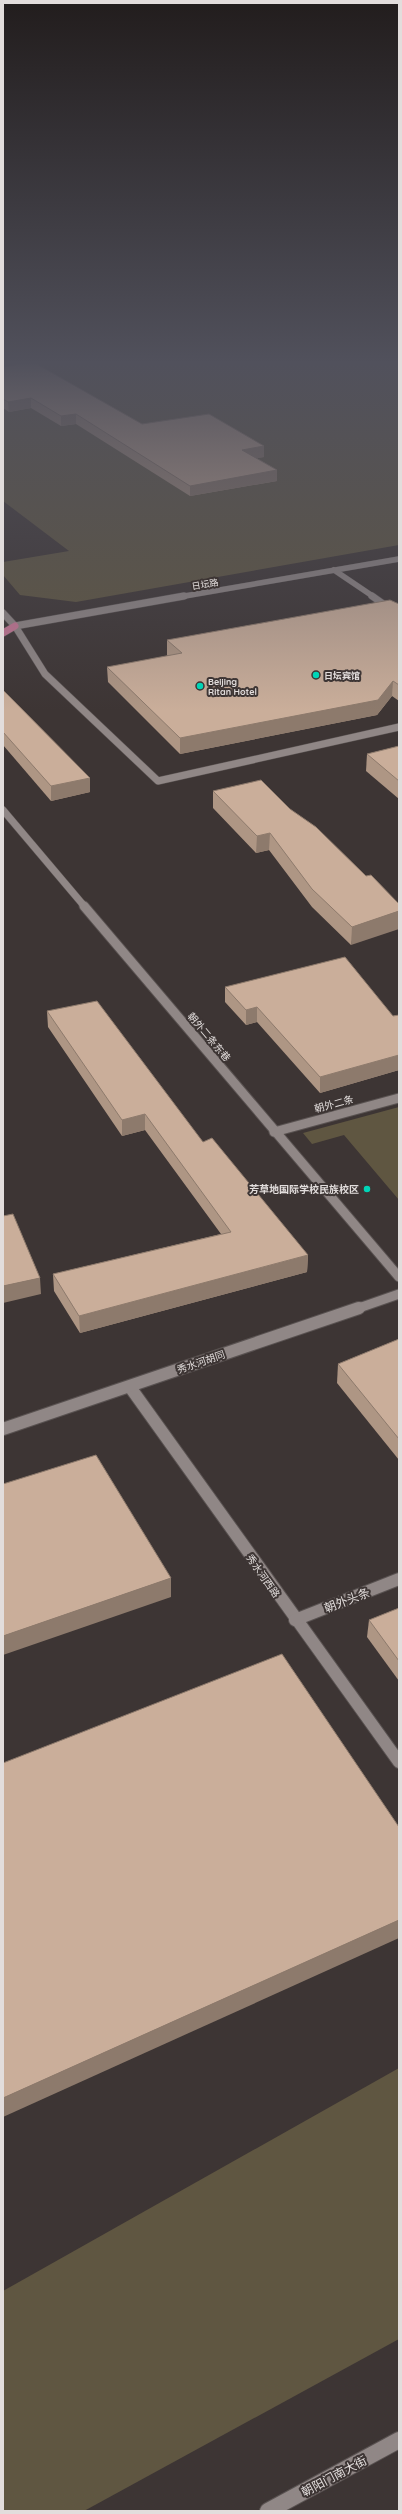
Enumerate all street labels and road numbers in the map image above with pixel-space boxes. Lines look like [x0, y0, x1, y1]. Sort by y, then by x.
street label: 日坛路 [191, 576, 219, 592]
street label: 朝外二条东巷 [185, 1010, 233, 1064]
street label: 朝外二条 [313, 1093, 355, 1115]
street label: 秀水河胡同 [175, 1348, 227, 1376]
street label: 秀水河西路 [243, 1552, 283, 1600]
street label: 朝外头条 [322, 1584, 372, 1616]
street label: 朝阳门南大街 [299, 2452, 369, 2500]

